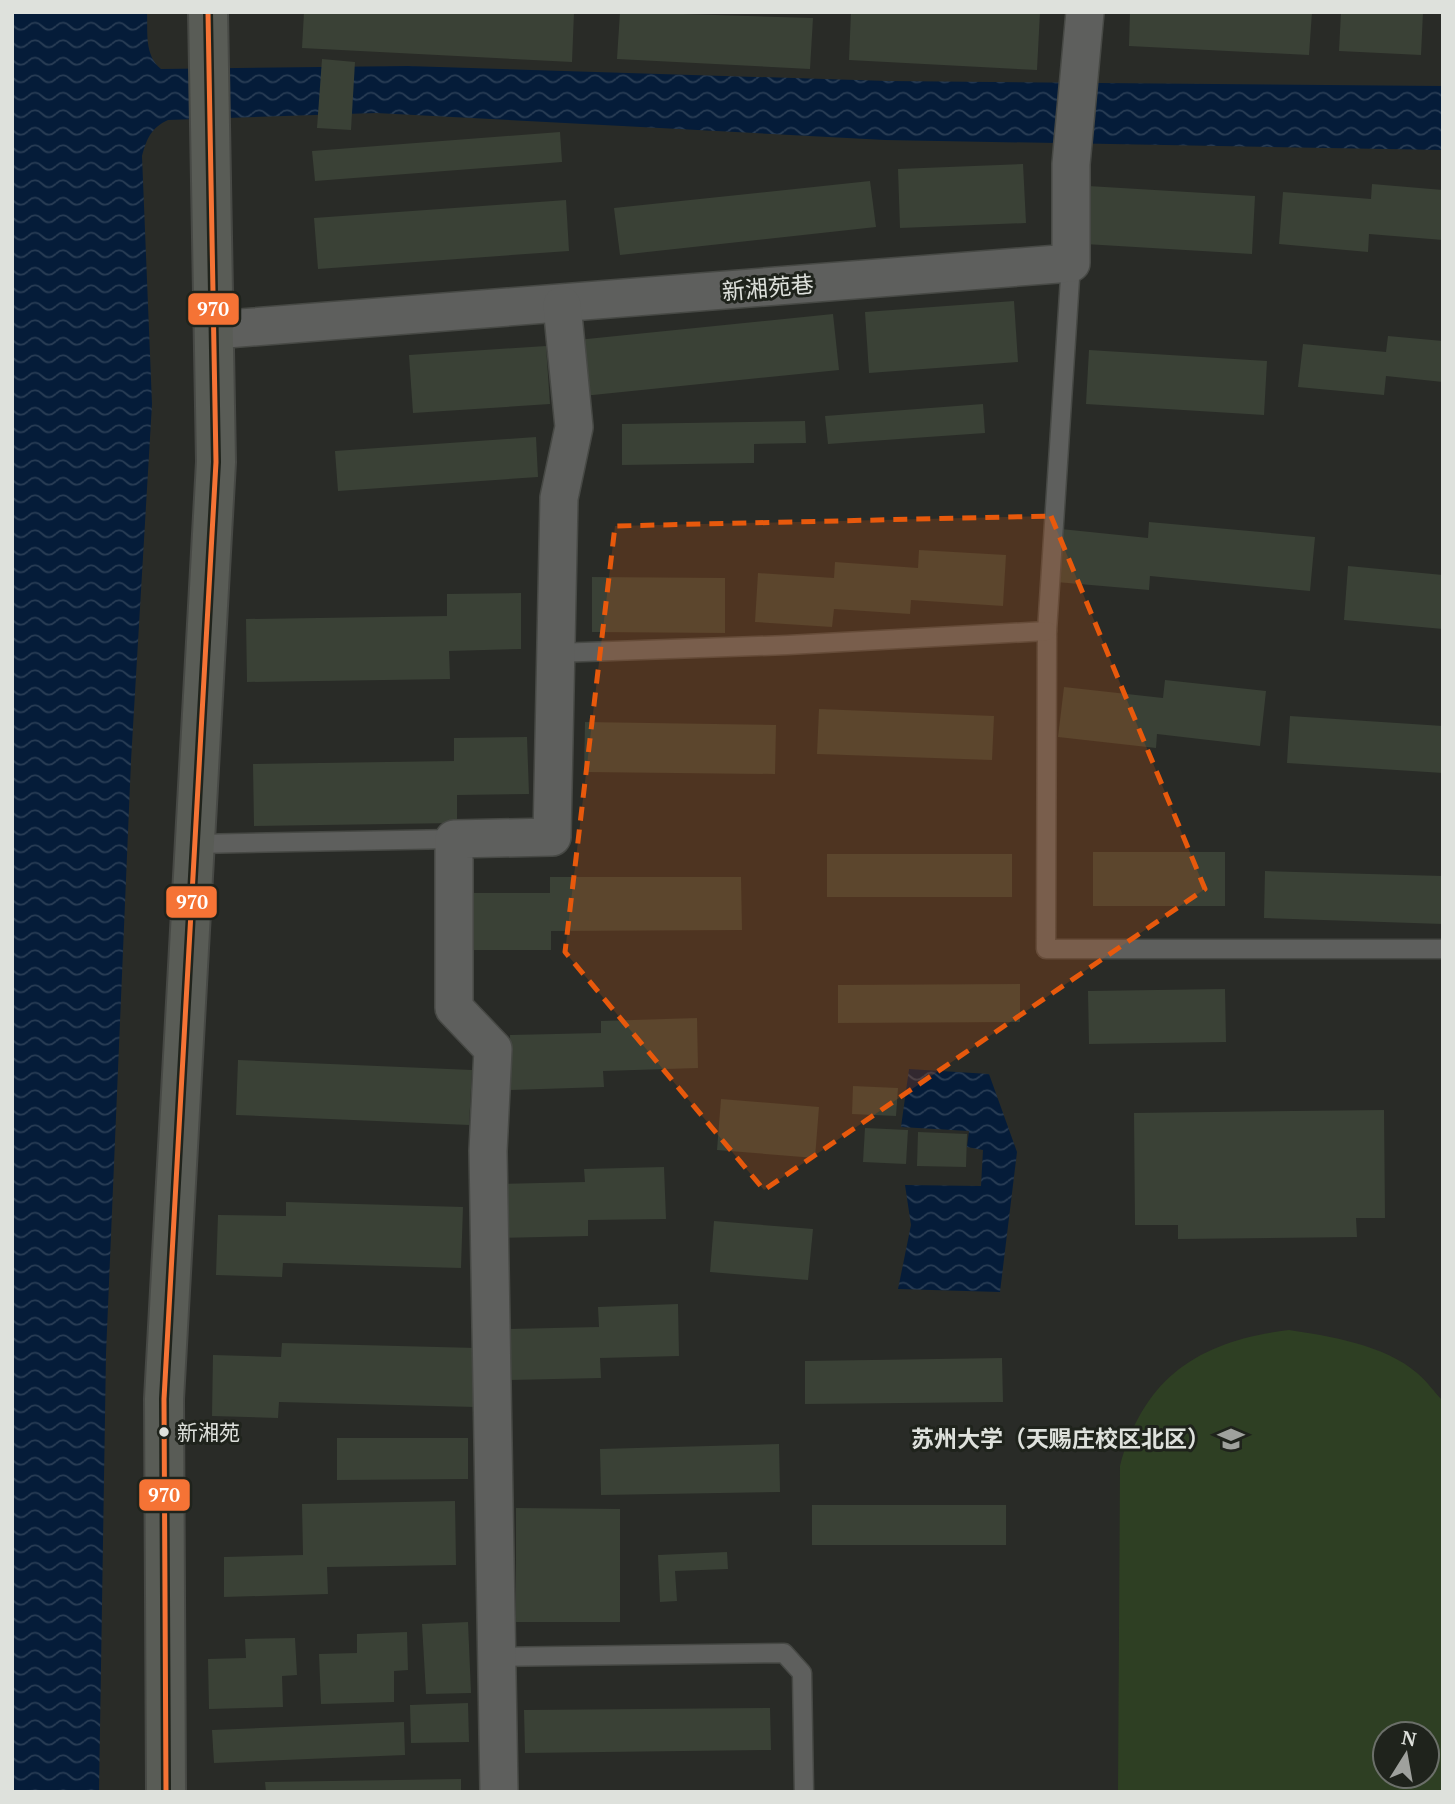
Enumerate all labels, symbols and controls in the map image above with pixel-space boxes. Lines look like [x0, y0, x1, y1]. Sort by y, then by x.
street label: 新湘苑巷 [721, 268, 815, 307]
line badge: 970 [187, 292, 240, 326]
text: 970 [197, 296, 229, 321]
line badge: 970 [165, 885, 218, 919]
text: 970 [176, 889, 208, 914]
place label: 新湘苑 [177, 1418, 240, 1446]
place label: 苏州大学（天赐庄校区北区） [911, 1423, 1210, 1454]
school or university icon: 苏州大学（天赐庄校区北区） [1216, 1424, 1246, 1454]
marker: 新湘苑 [157, 1425, 171, 1439]
line badge: 970 [138, 1478, 191, 1512]
text: 970 [148, 1482, 180, 1507]
north arrow [1371, 1720, 1441, 1790]
text: N [1400, 1724, 1419, 1752]

